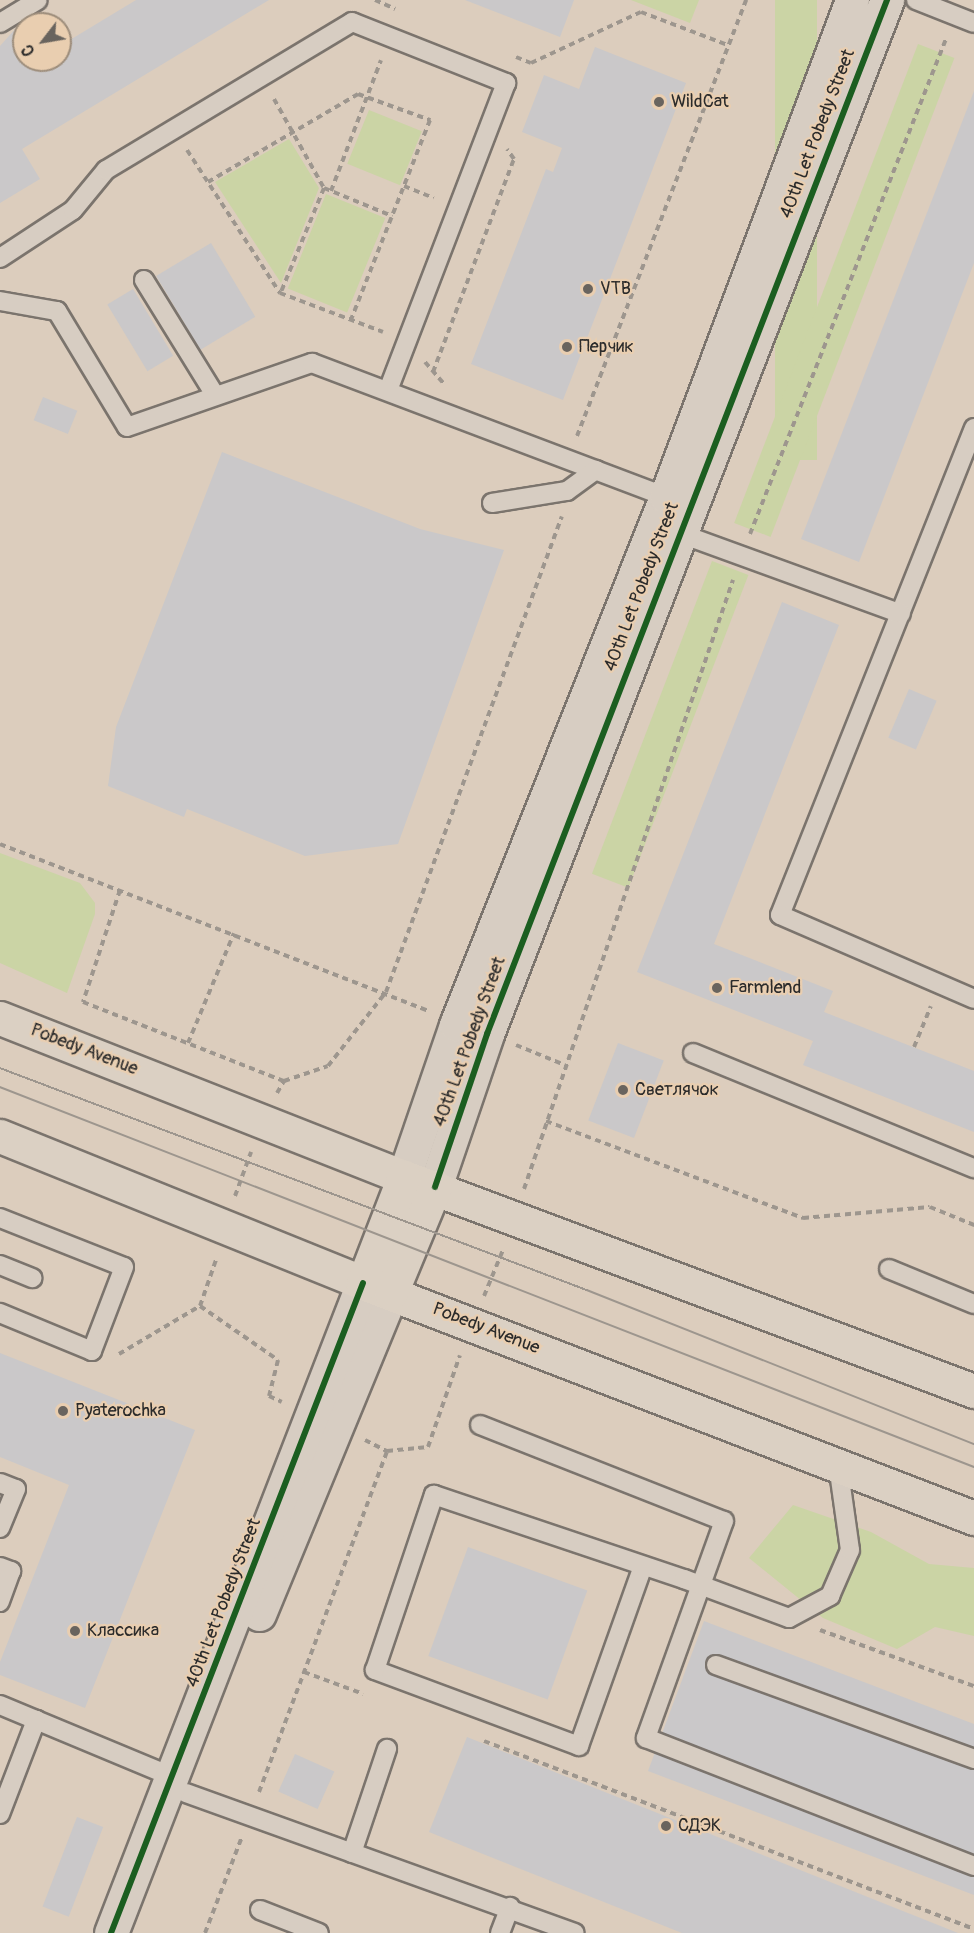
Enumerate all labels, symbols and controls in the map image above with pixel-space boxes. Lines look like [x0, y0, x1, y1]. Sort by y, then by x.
north arrow [12, 12, 72, 72]
text: С [17, 41, 39, 60]
street label: 40th Let Pobedy Street [776, 47, 860, 221]
place label: WildCat [671, 91, 729, 113]
marker: WildCat [652, 95, 666, 109]
place label: VTB [600, 278, 631, 300]
marker: VTB [581, 282, 595, 296]
place label: Перчик [579, 336, 634, 358]
marker: Перчик [560, 340, 574, 354]
street label: 40th Let Pobedy Street [600, 500, 684, 674]
street label: 40th Let Pobedy Street [429, 954, 511, 1130]
place label: Farmlend [729, 977, 801, 999]
marker: Farmlend [710, 981, 724, 995]
street label: Pobedy Avenue [27, 1020, 141, 1080]
place label: Светлячок [635, 1079, 719, 1101]
marker: Светлячок [616, 1083, 630, 1097]
street label: Pobedy Avenue [429, 1299, 543, 1359]
place label: Pyaterochka [75, 1400, 166, 1422]
marker: Pyaterochka [56, 1404, 70, 1418]
street label: 40th Let Pobedy Street [182, 1516, 266, 1690]
place label: Классика [87, 1620, 159, 1642]
marker: Классика [68, 1624, 82, 1638]
place label: СДЭК [678, 1815, 721, 1837]
marker: СДЭК [659, 1819, 673, 1833]

